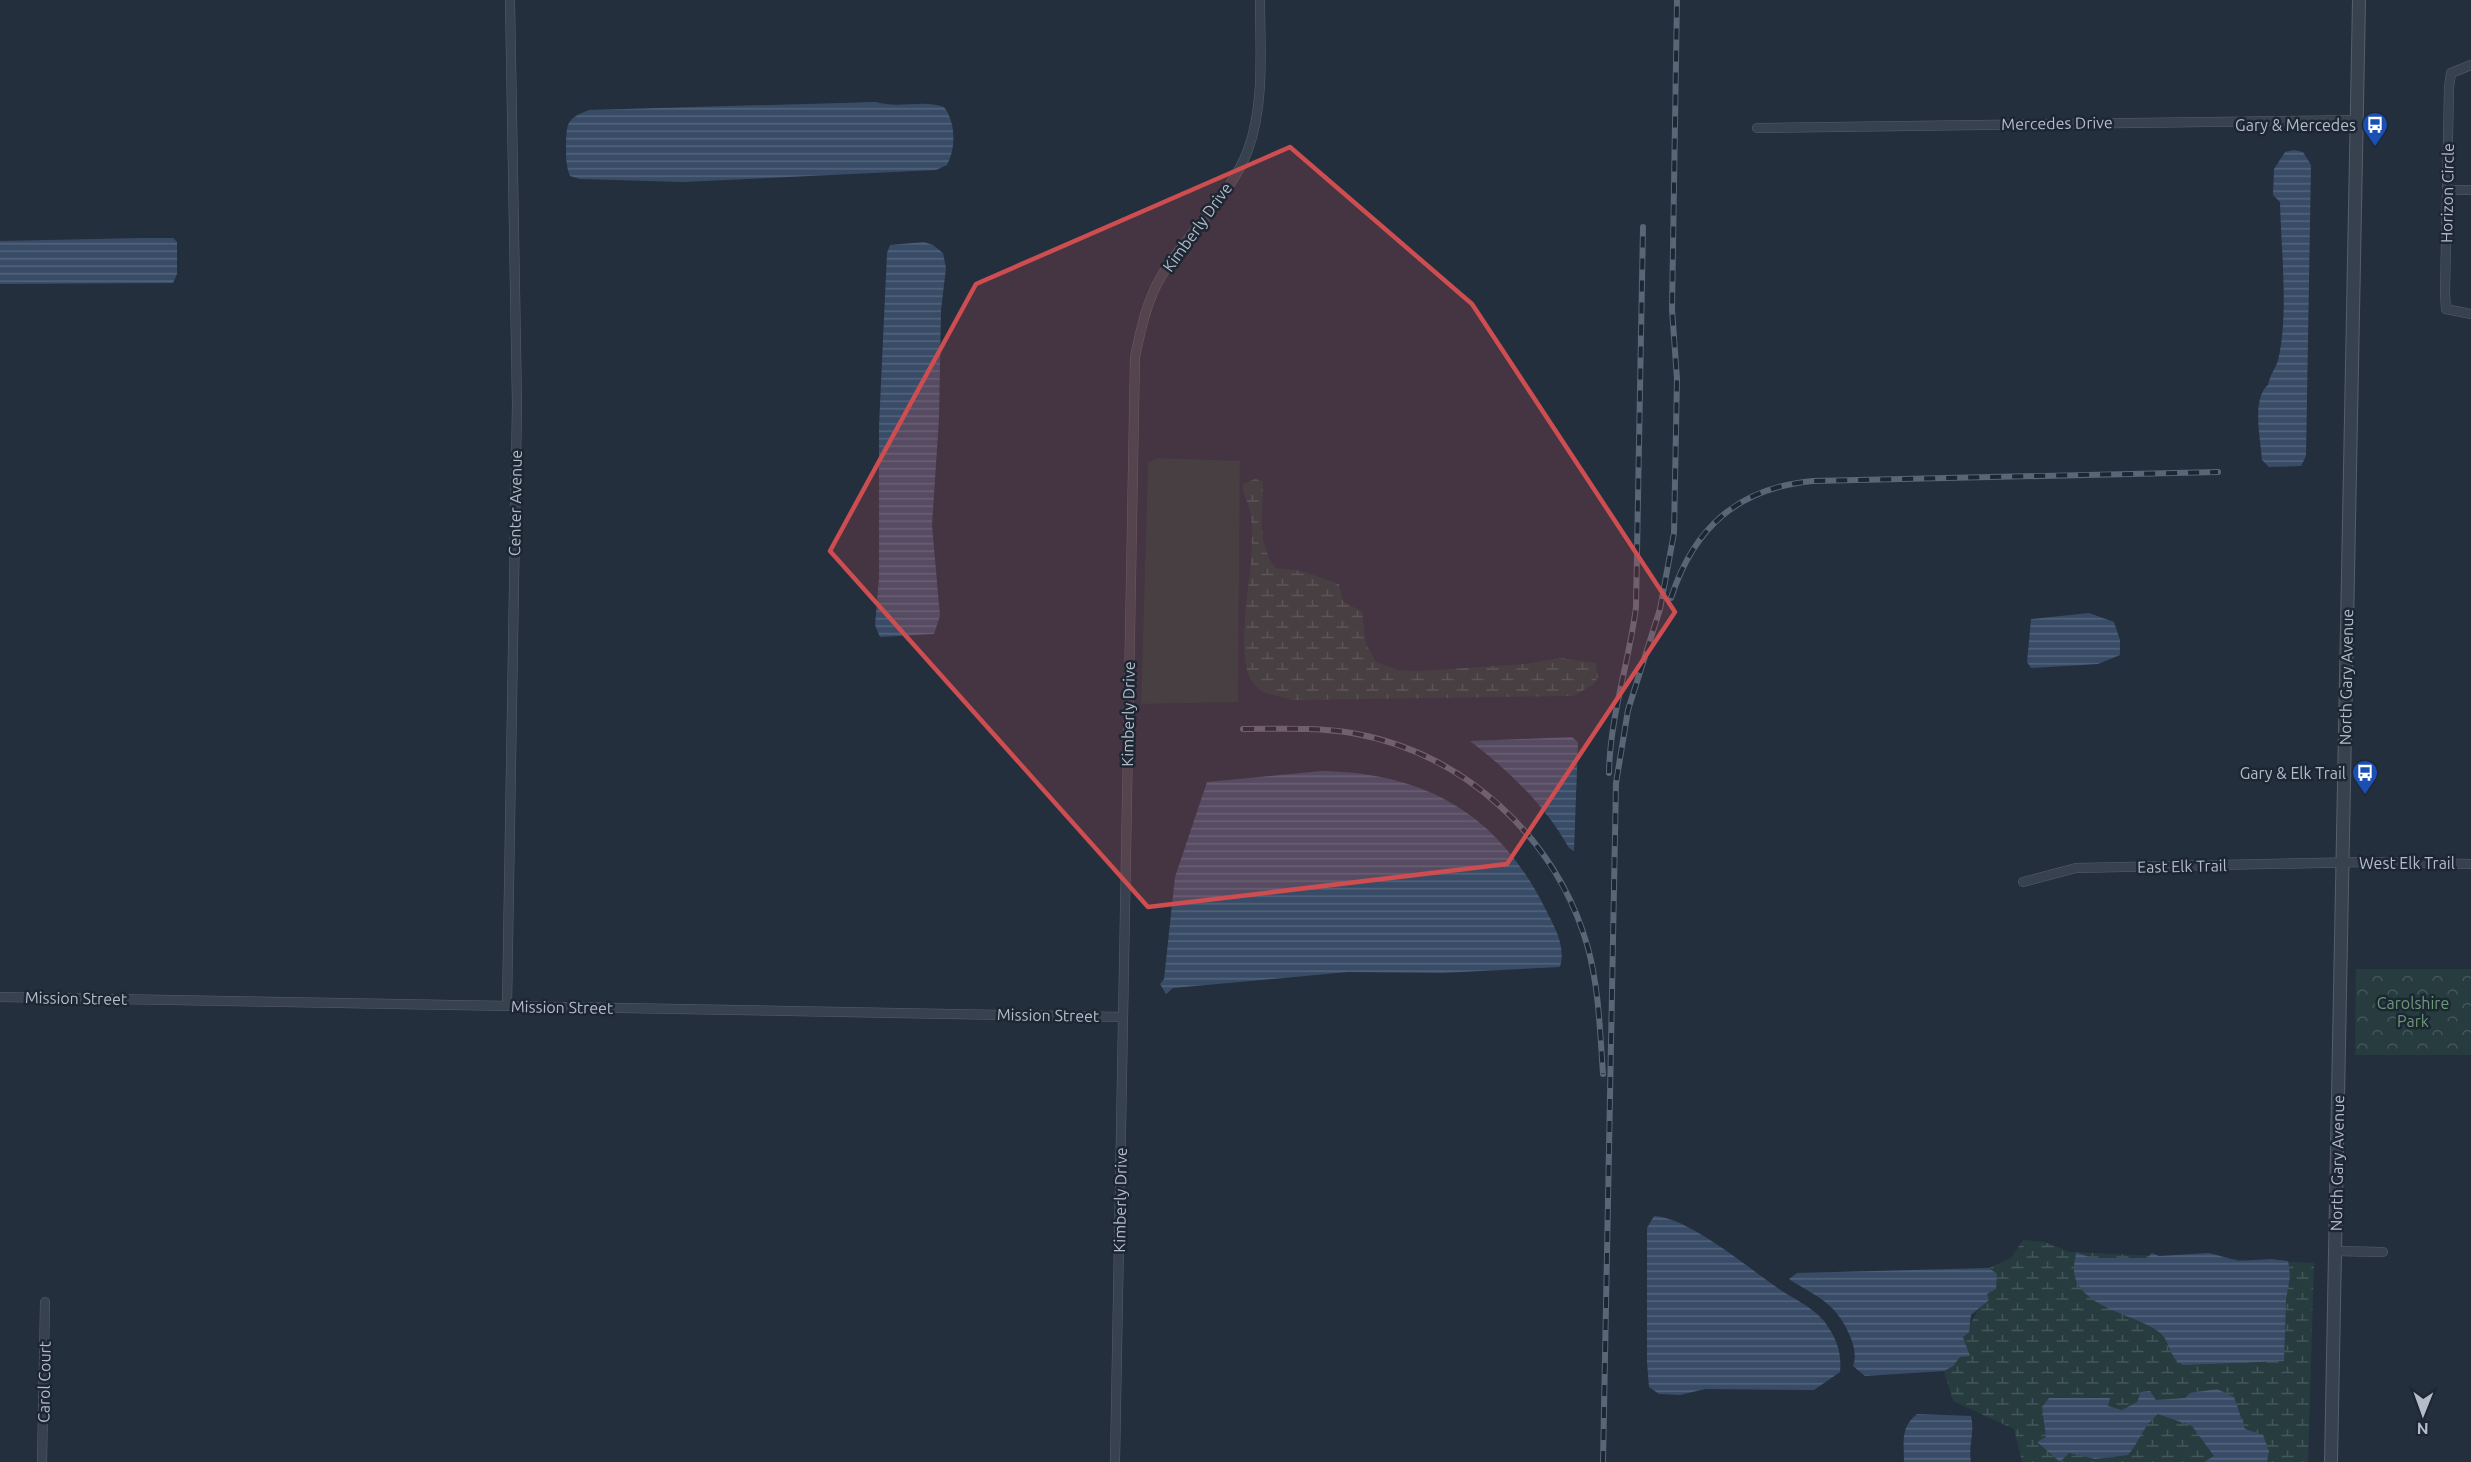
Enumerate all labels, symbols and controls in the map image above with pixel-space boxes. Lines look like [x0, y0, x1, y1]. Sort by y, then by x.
bus stop icon: Gary & Mercedes [2360, 110, 2390, 148]
street label: Mercedes Drive [2001, 113, 2113, 133]
place label: Gary & Mercedes [2235, 116, 2356, 134]
street label: Horizon Circle [2437, 143, 2457, 243]
street label: Kimberly Drive [1159, 179, 1235, 275]
street label: Center Avenue [505, 450, 525, 556]
street label: North Gary Avenue [2336, 609, 2356, 745]
street label: Kimberly Drive [1118, 661, 1138, 767]
bus stop icon: Gary & Elk Trail [2350, 758, 2380, 796]
place label: Gary & Elk Trail [2240, 764, 2346, 782]
street label: West Elk Trail [2359, 854, 2455, 872]
street label: East Elk Trail [2137, 856, 2227, 876]
street label: Mission Street [25, 988, 128, 1008]
park label: Carolshire Park [2377, 994, 2449, 1030]
street label: Mission Street [511, 997, 614, 1017]
street label: Mission Street [997, 1005, 1100, 1025]
street label: North Gary Avenue [2327, 1095, 2347, 1231]
street label: Kimberly Drive [1110, 1147, 1130, 1253]
street label: Carol Court [34, 1340, 54, 1423]
north arrow [2393, 1384, 2453, 1444]
text: N [2417, 1420, 2429, 1438]

